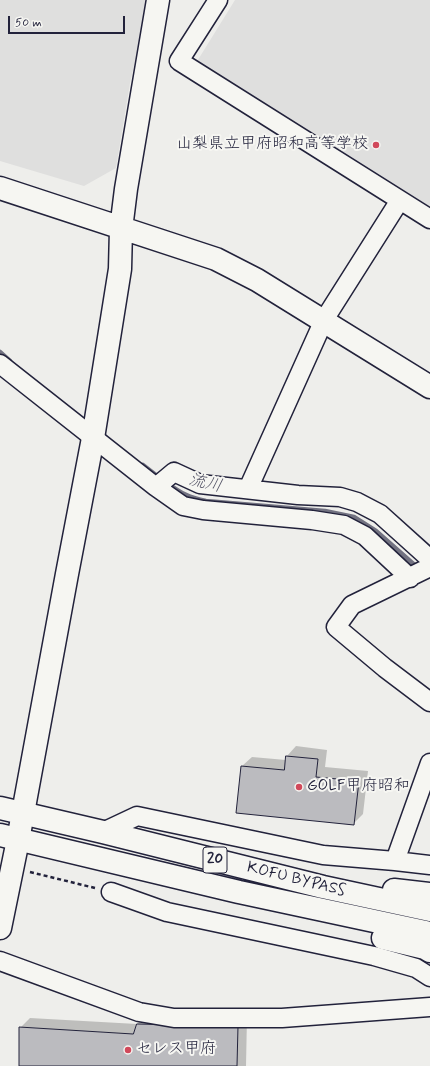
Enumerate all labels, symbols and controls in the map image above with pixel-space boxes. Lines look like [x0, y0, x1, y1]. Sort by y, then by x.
scale bar [10, 8, 127, 34]
text: 50 m [15, 15, 42, 31]
place label: 山梨県立甲府昭和高等学校 [176, 135, 368, 155]
marker: 山梨県立甲府昭和高等学校 [371, 140, 381, 150]
water label: 流川 [186, 470, 224, 498]
place label: GOLF甲府昭和 [307, 777, 409, 797]
marker: GOLF甲府昭和 [294, 782, 304, 792]
road number: 20 [203, 847, 227, 873]
street label: KOFU BYPASS [245, 858, 347, 902]
place label: セレス甲府 [136, 1040, 216, 1060]
marker: セレス甲府 [123, 1045, 133, 1055]

